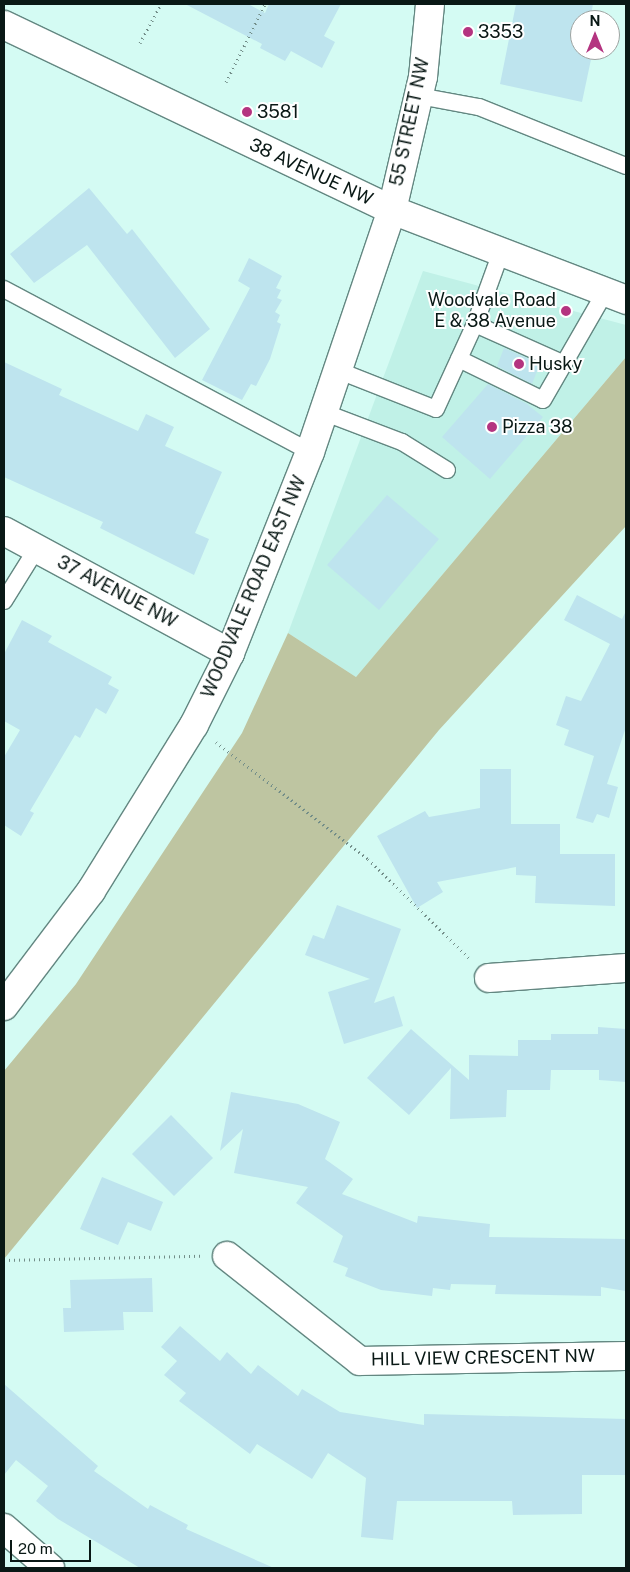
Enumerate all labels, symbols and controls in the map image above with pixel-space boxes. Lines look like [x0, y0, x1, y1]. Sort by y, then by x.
north arrow [570, 10, 620, 60]
text: N [590, 13, 600, 29]
place label: 3353 [478, 21, 523, 43]
marker: 3353 [462, 26, 474, 38]
street label: 55 STREET NW [386, 56, 434, 188]
place label: 3581 [257, 101, 299, 123]
marker: 3581 [241, 106, 253, 118]
street label: 38 AVENUE NW [246, 134, 376, 210]
place label: Woodvale Road E & 38 Avenue [428, 290, 556, 332]
marker: Woodvale Road E & 38 Avenue [560, 305, 572, 317]
place label: Husky [529, 353, 582, 375]
marker: Husky [513, 358, 525, 370]
place label: Pizza 38 [502, 416, 573, 438]
marker: Pizza 38 [486, 421, 498, 433]
street label: WOODVALE ROAD EAST NW [197, 473, 311, 701]
street label: 37 AVENUE NW [53, 551, 181, 633]
street label: HILL VIEW CRESCENT NW [370, 1345, 596, 1371]
scale bar [12, 1530, 94, 1562]
text: 20 m [18, 1540, 53, 1557]

